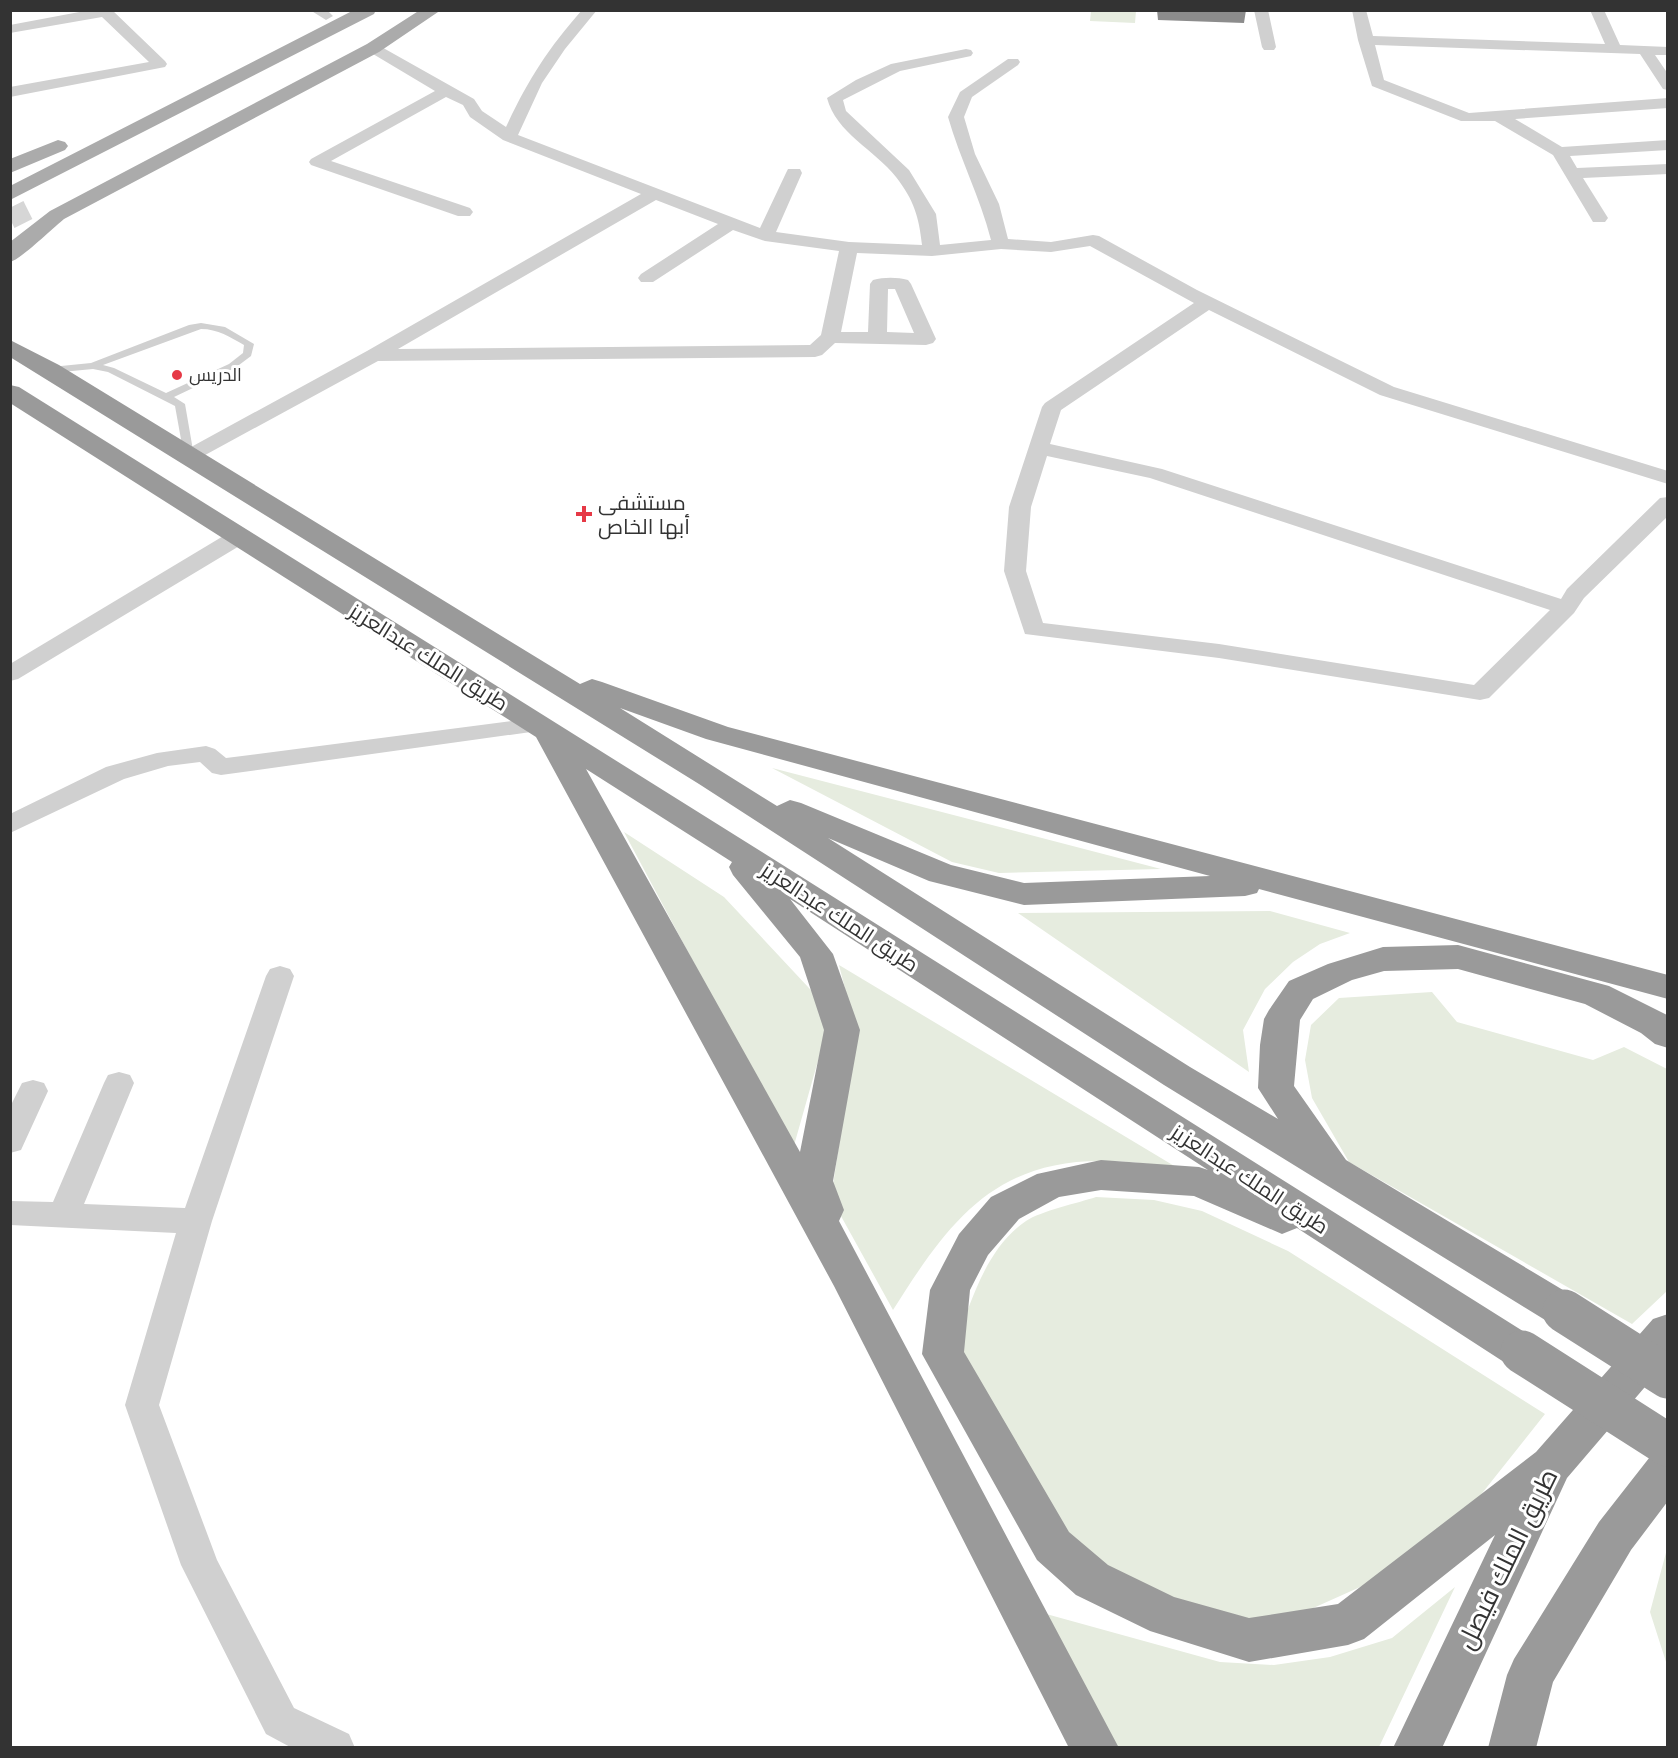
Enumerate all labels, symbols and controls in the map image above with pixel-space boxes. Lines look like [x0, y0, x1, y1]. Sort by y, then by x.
place label: الدريس [189, 364, 242, 386]
marker: الدريس [170, 368, 184, 382]
place label: مستشفى أبها الخاص [598, 490, 690, 540]
marker: مستشفى أبها الخاص [575, 505, 593, 523]
street label: طريق الملك عبدالعزيز [344, 598, 513, 717]
street label: طريق الملك عبدالعزيز [755, 856, 923, 978]
street label: طريق الملك عبدالعزيز [1165, 1118, 1333, 1240]
street label: طريق الملك فيصل [1449, 1463, 1565, 1655]

